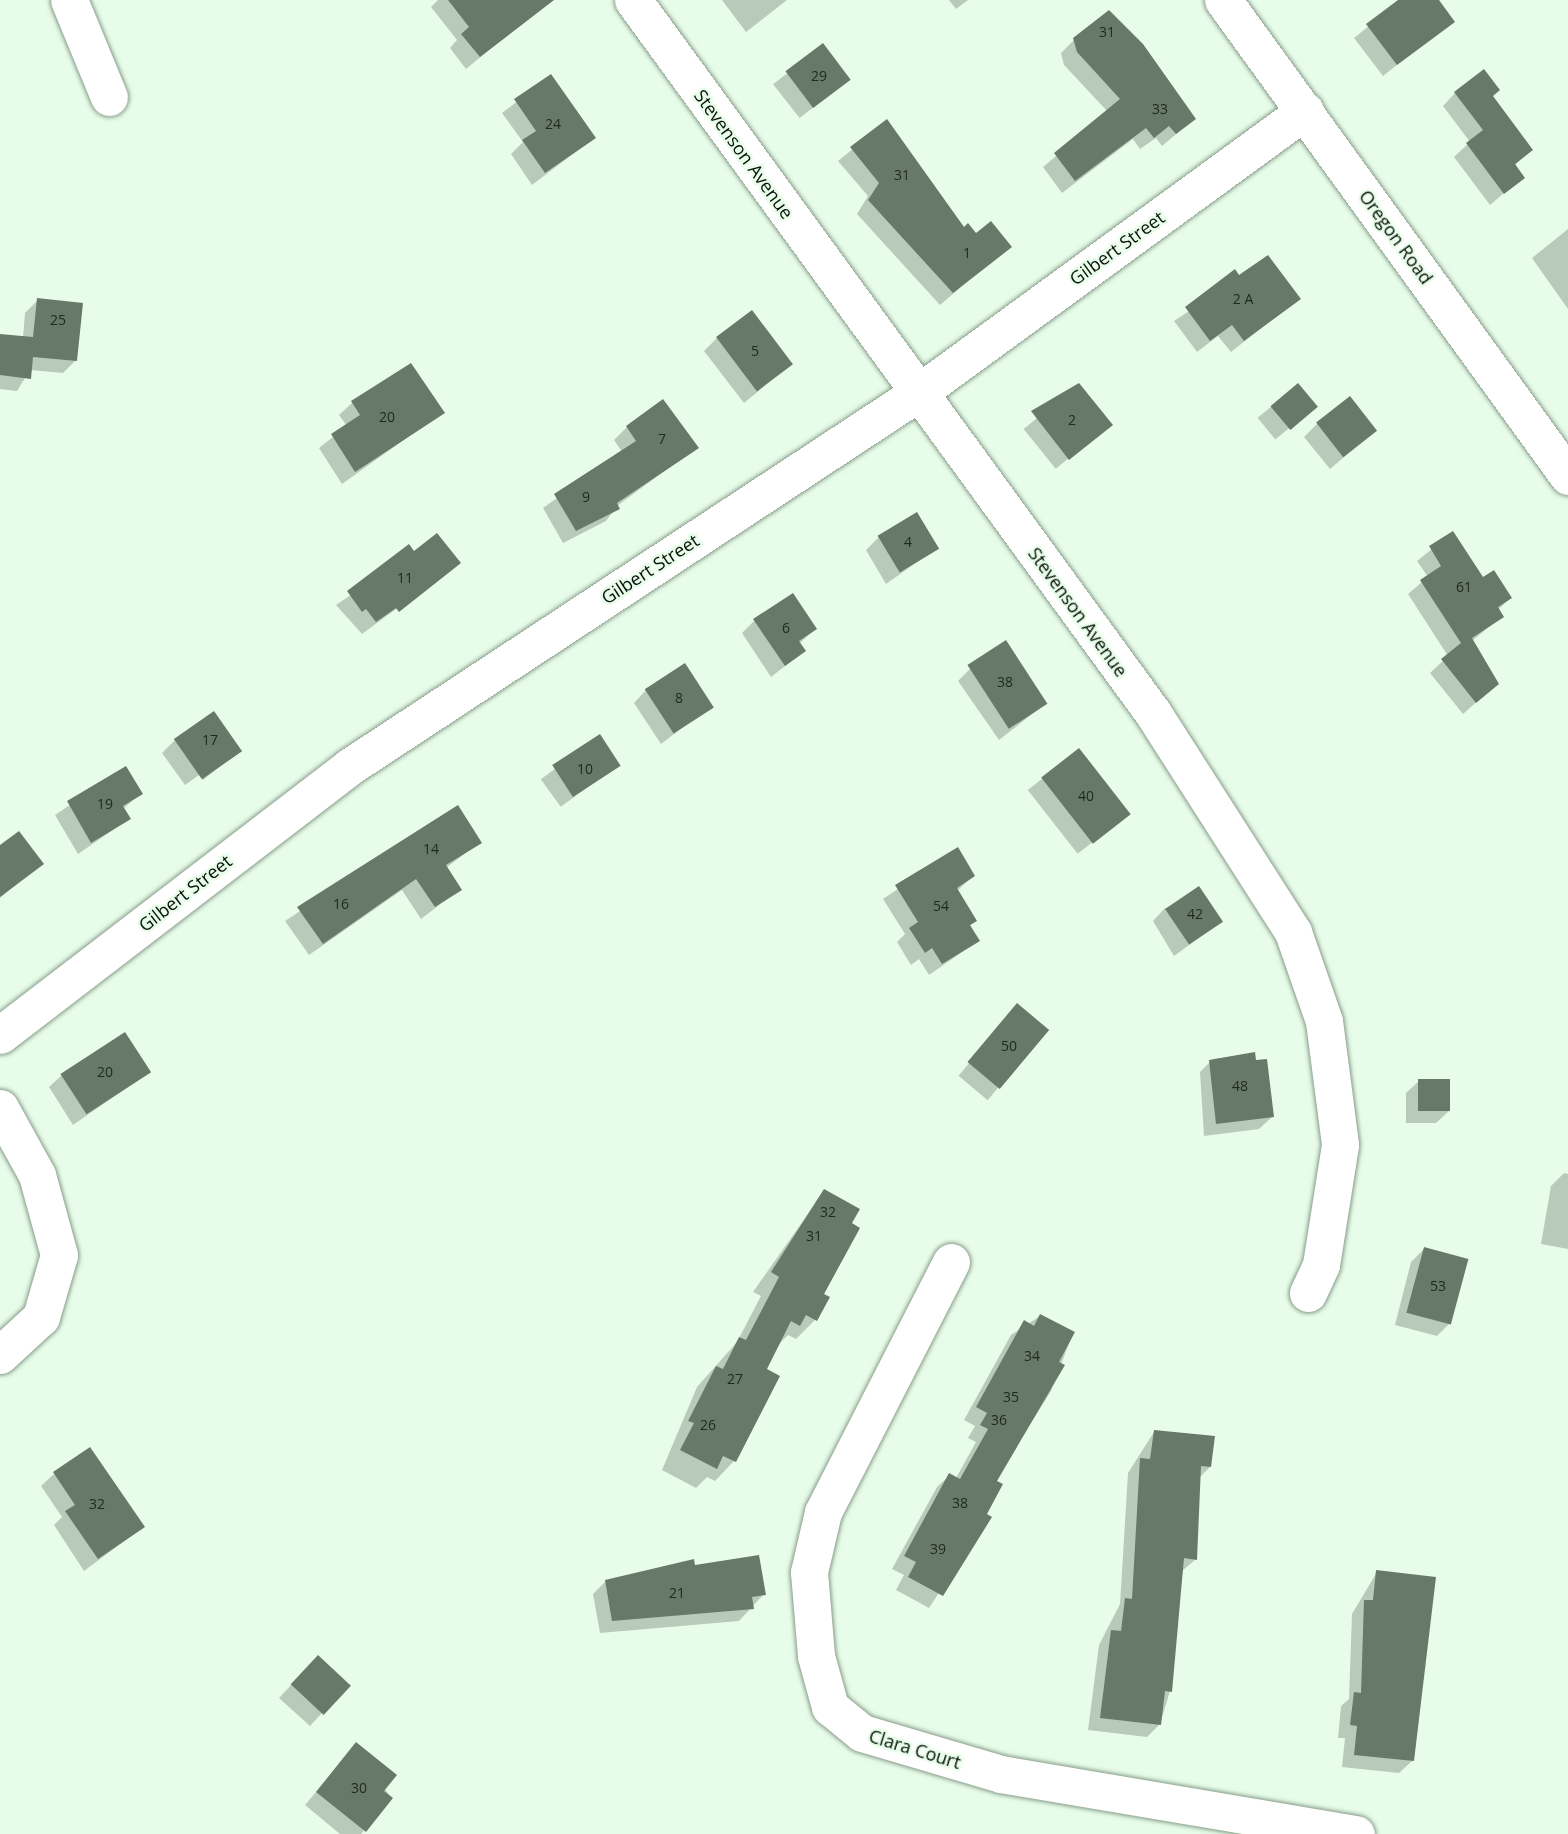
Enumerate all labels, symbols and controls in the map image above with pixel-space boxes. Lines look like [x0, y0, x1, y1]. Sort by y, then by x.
house number: 31 [1099, 24, 1115, 40]
house number: 29 [811, 68, 827, 84]
street label: Stevenson Avenue [690, 85, 798, 223]
house number: 33 [1152, 101, 1168, 117]
house number: 24 [545, 116, 561, 132]
house number: 31 [894, 167, 910, 183]
street label: Oregon Road [1355, 186, 1437, 288]
street label: Gilbert Street [1065, 206, 1169, 290]
house number: 1 [963, 245, 971, 261]
house number: 2 A [1233, 291, 1253, 307]
house number: 25 [50, 312, 66, 328]
house number: 5 [751, 343, 759, 359]
house number: 20 [379, 409, 395, 425]
house number: 2 [1068, 412, 1076, 428]
house number: 7 [658, 431, 666, 447]
house number: 9 [582, 489, 590, 505]
street label: Gilbert Street [597, 529, 703, 609]
house number: 4 [904, 534, 912, 550]
street label: Stevenson Avenue [1024, 543, 1132, 681]
house number: 11 [397, 570, 413, 586]
house number: 61 [1456, 579, 1472, 595]
house number: 6 [782, 620, 790, 636]
house number: 38 [997, 674, 1013, 690]
house number: 8 [675, 690, 683, 706]
house number: 17 [202, 732, 218, 748]
house number: 10 [577, 761, 593, 777]
house number: 40 [1078, 788, 1094, 804]
house number: 19 [97, 796, 113, 812]
house number: 14 [423, 841, 439, 857]
street label: Gilbert Street [134, 850, 236, 936]
house number: 16 [333, 896, 349, 912]
house number: 54 [933, 898, 949, 914]
house number: 42 [1187, 906, 1203, 922]
house number: 50 [1001, 1038, 1017, 1054]
house number: 20 [97, 1064, 113, 1080]
house number: 48 [1232, 1078, 1248, 1094]
house number: 32 [820, 1204, 836, 1220]
house number: 31 [806, 1228, 822, 1244]
house number: 53 [1430, 1278, 1446, 1294]
house number: 34 [1024, 1348, 1040, 1364]
house number: 27 [727, 1371, 743, 1387]
house number: 35 [1003, 1389, 1019, 1405]
house number: 36 [991, 1412, 1007, 1428]
house number: 26 [700, 1417, 716, 1433]
house number: 38 [952, 1495, 968, 1511]
house number: 32 [89, 1496, 105, 1512]
house number: 39 [930, 1541, 946, 1557]
house number: 21 [669, 1585, 685, 1601]
street label: Clara Court [866, 1725, 964, 1773]
house number: 30 [351, 1780, 367, 1796]

